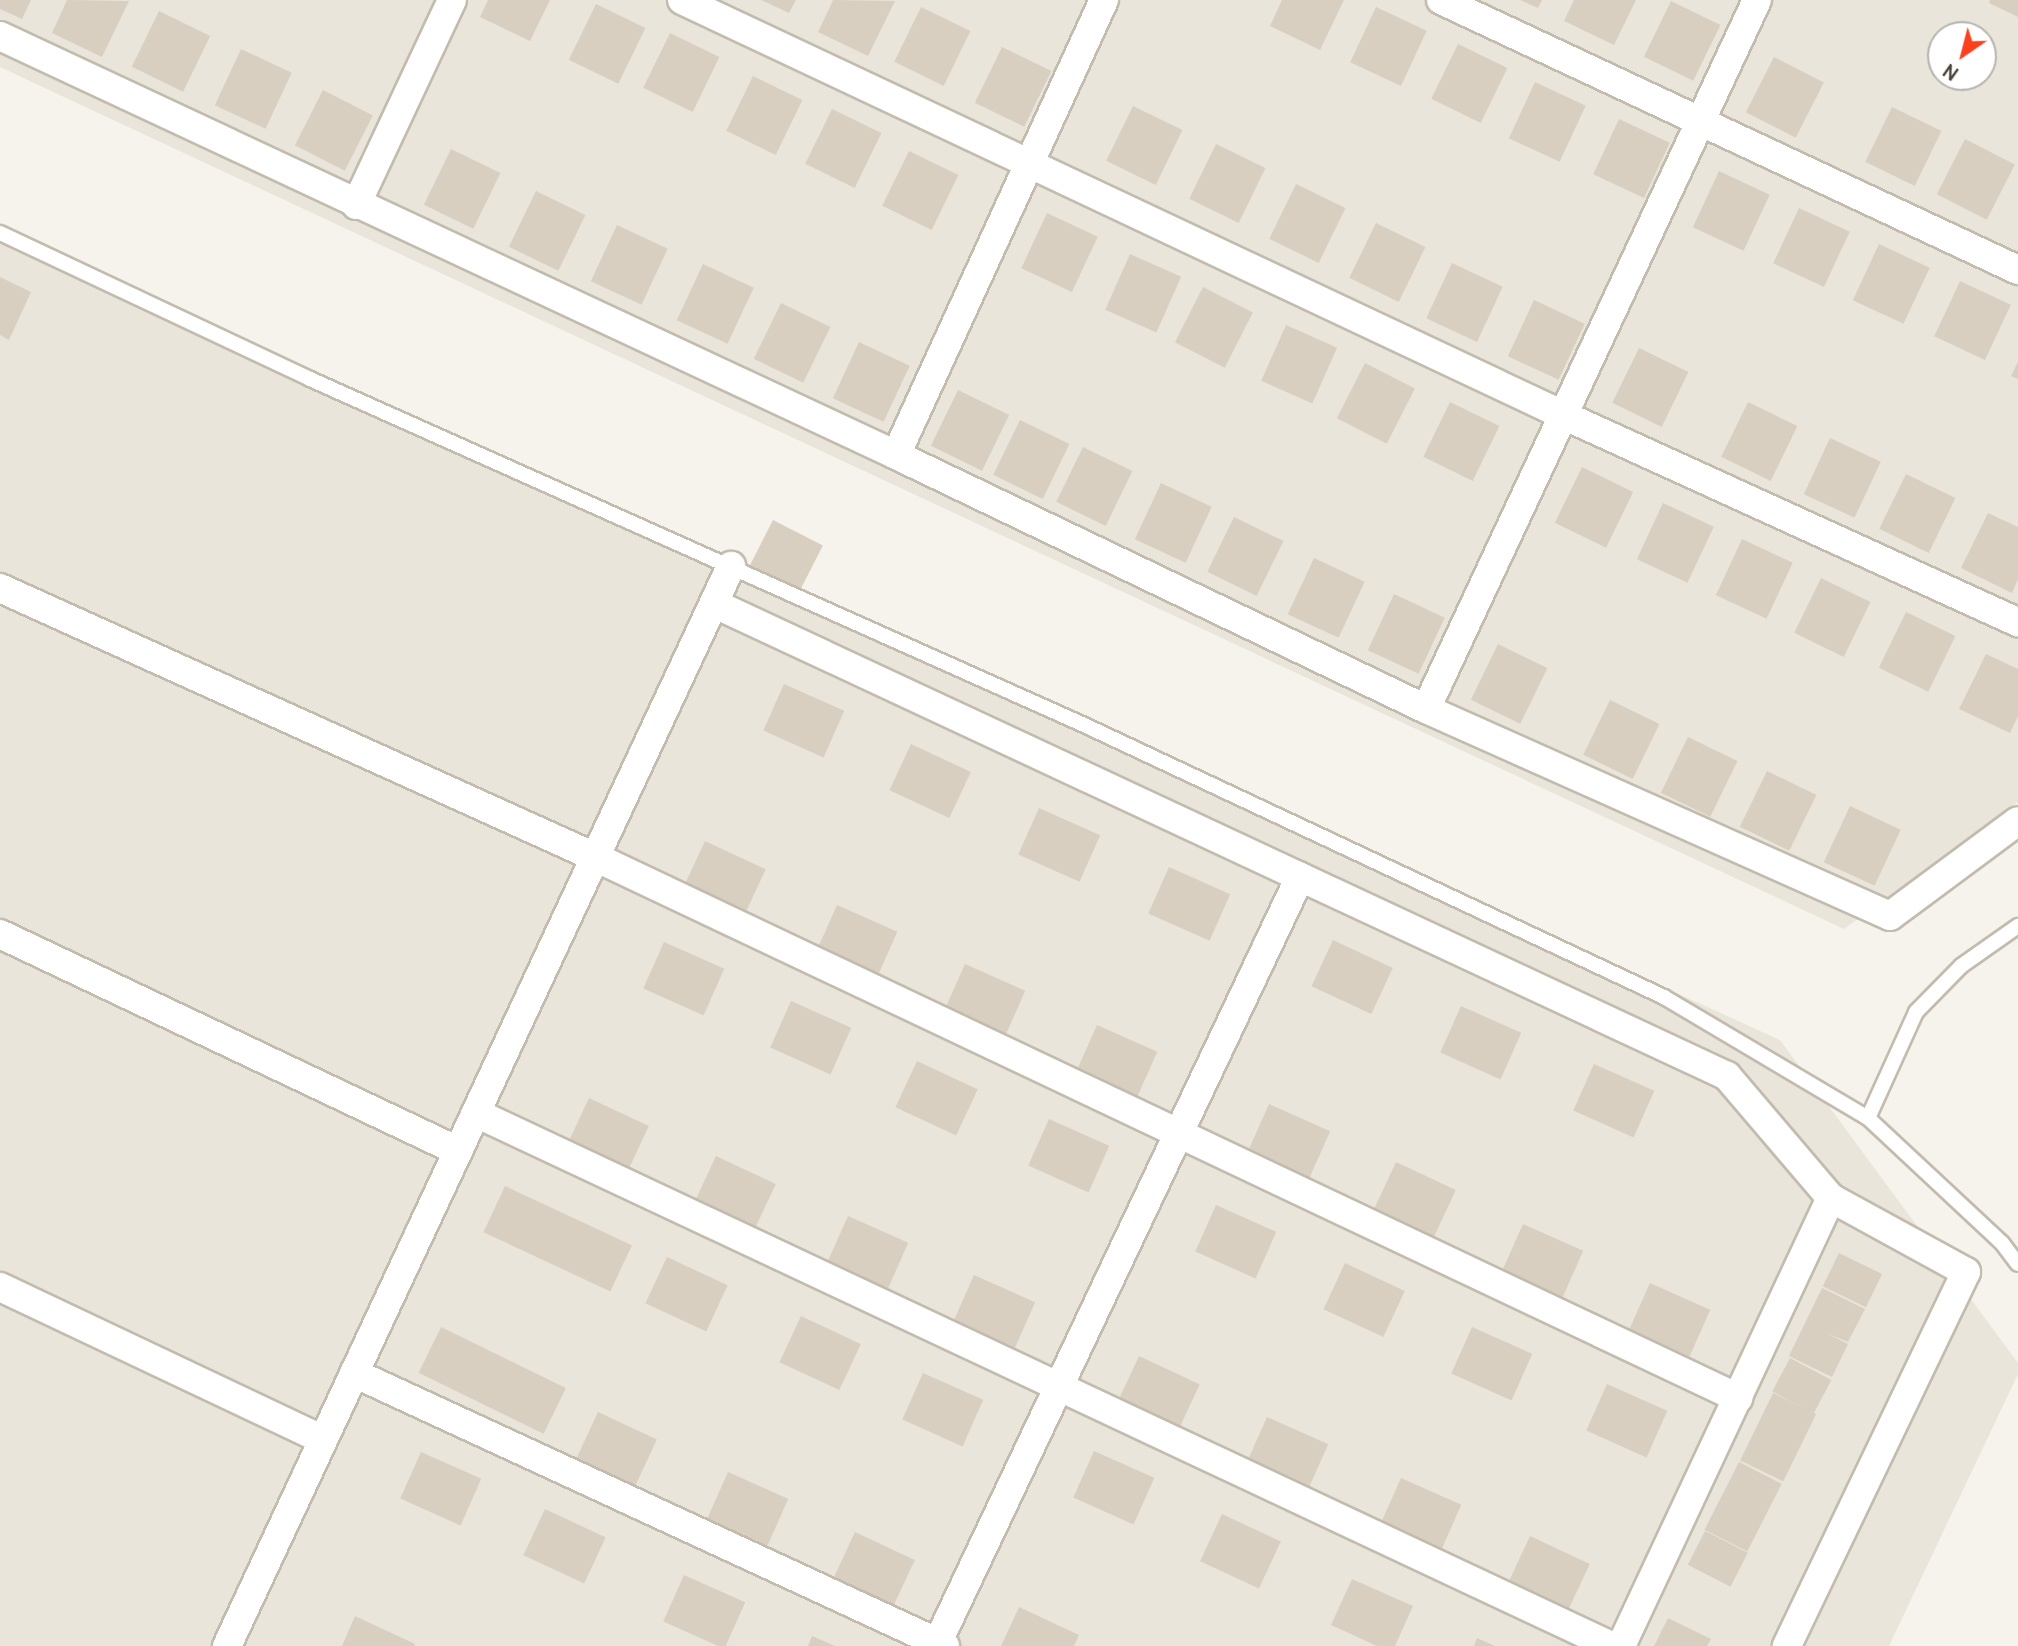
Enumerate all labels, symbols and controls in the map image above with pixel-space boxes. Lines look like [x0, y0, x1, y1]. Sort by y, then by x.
north arrow [1927, 21, 1997, 91]
text: N [1939, 59, 1963, 85]

